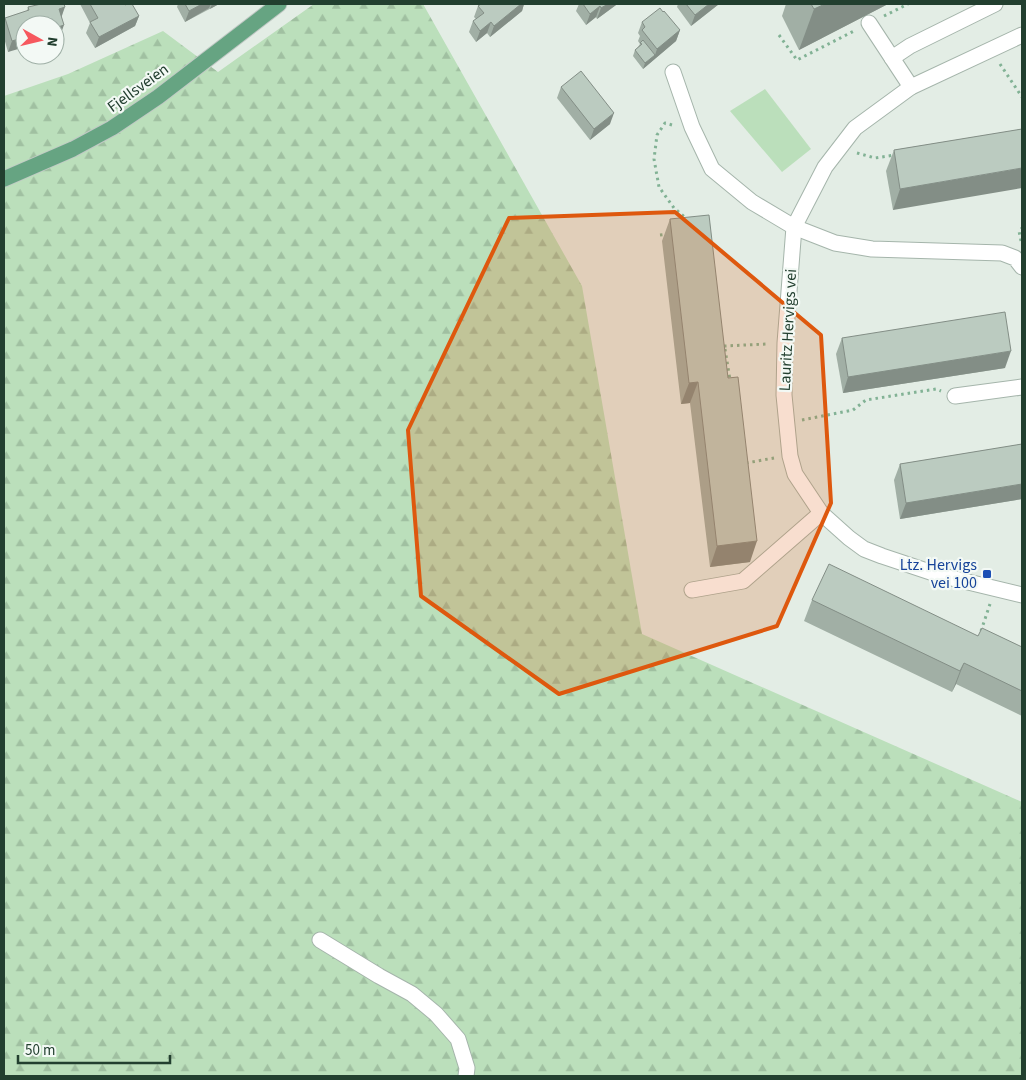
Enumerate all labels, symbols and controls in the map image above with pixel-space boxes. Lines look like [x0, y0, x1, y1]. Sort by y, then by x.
north arrow [15, 15, 65, 65]
text: N [41, 36, 62, 48]
street label: Fjellsveien [103, 58, 173, 118]
street label: Lauritz Hervigs vei [774, 268, 802, 392]
place label: Ltz. Hervigs vei 100 [900, 554, 977, 594]
marker: Ltz. Hervigs vei 100 [981, 568, 993, 580]
scale bar [18, 1032, 170, 1064]
text: 50 m [25, 1040, 55, 1061]

